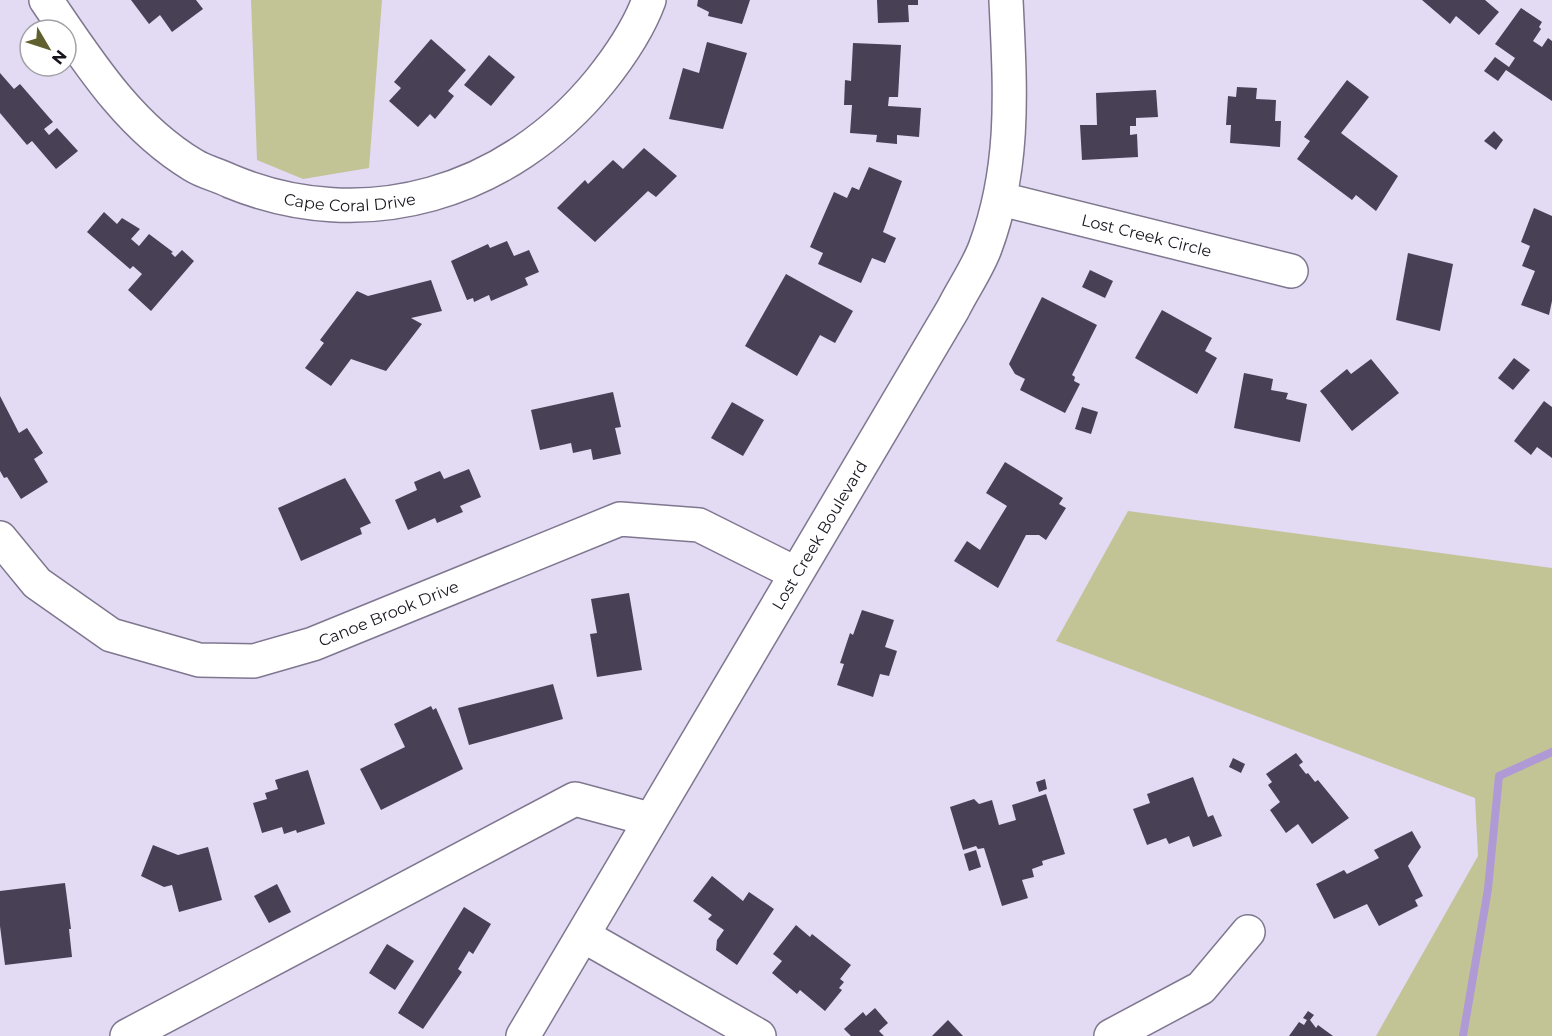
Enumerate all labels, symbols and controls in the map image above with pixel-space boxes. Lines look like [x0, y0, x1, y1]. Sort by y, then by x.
north arrow [18, 18, 78, 78]
text: N [48, 46, 71, 68]
street label: Cape Coral Drive [282, 189, 417, 215]
street label: Lost Creek Circle [1079, 210, 1213, 261]
street label: Lost Creek Boulevard [768, 457, 871, 613]
street label: Canoe Brook Drive [316, 577, 461, 651]

